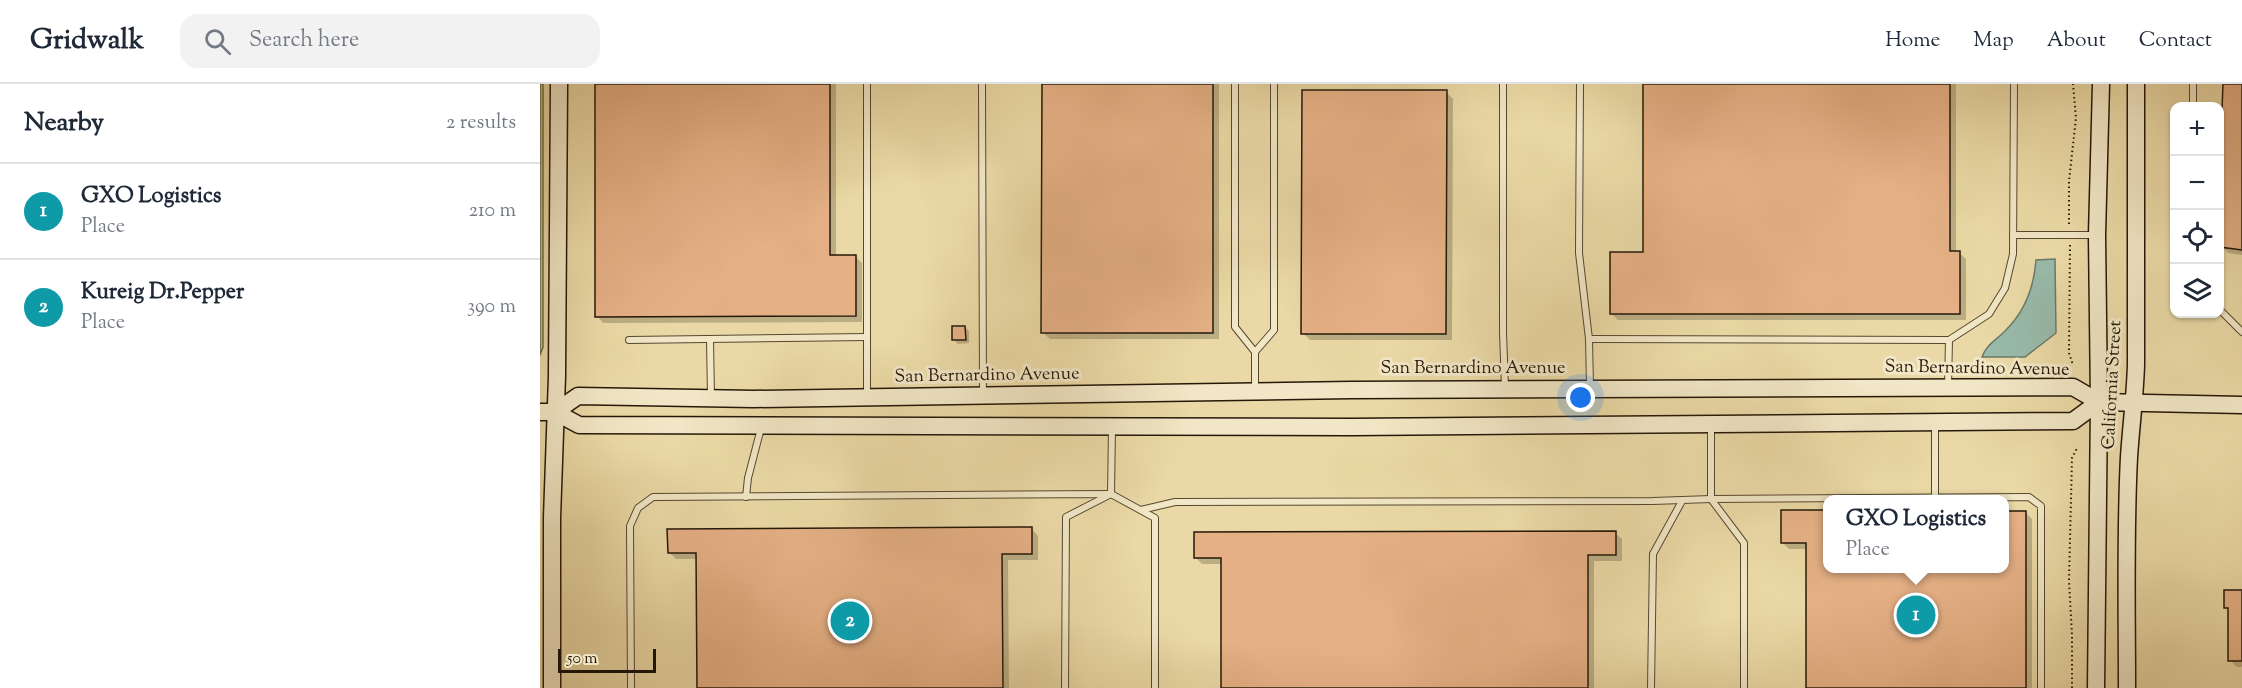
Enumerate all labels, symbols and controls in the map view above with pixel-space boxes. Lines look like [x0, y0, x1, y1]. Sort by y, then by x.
search box [180, 14, 600, 68]
text: Gridwalk [30, 21, 144, 61]
icon: search [201, 25, 234, 58]
text: Search here [249, 25, 359, 57]
text: Home [1885, 26, 1940, 56]
text: Map [1973, 26, 2014, 56]
text: About [2047, 26, 2106, 56]
text: Contact [2139, 26, 2212, 56]
map controls [2170, 102, 2224, 318]
button: + [2170, 102, 2224, 156]
text: Nearby [24, 105, 104, 142]
text: 2 results [446, 109, 516, 138]
button: − [2170, 156, 2224, 210]
text: GXO Logistics [81, 181, 222, 213]
text: 1 [40, 197, 47, 226]
text: 210 m [469, 197, 516, 226]
button: locate [2170, 210, 2224, 264]
text: Place [81, 213, 125, 242]
button: layers [2170, 264, 2224, 318]
text: Kureig Dr.Pepper [81, 277, 244, 309]
text: 2 [39, 293, 48, 322]
text: 390 m [467, 293, 516, 322]
text: Place [81, 309, 125, 338]
street label: California Street [2097, 320, 2129, 450]
street label: San Bernardino Avenue [1884, 354, 2070, 384]
street label: San Bernardino Avenue [1381, 356, 1565, 382]
street label: San Bernardino Avenue [894, 361, 1080, 391]
your location [1566, 383, 1595, 412]
popup [1823, 495, 2009, 573]
text: GXO Logistics [1846, 504, 1986, 536]
text: Place [1846, 536, 1890, 565]
pin: 1 [1896, 592, 1936, 638]
pin: 2 [830, 598, 870, 644]
scale bar [558, 646, 656, 674]
text: 50 m [567, 648, 598, 671]

